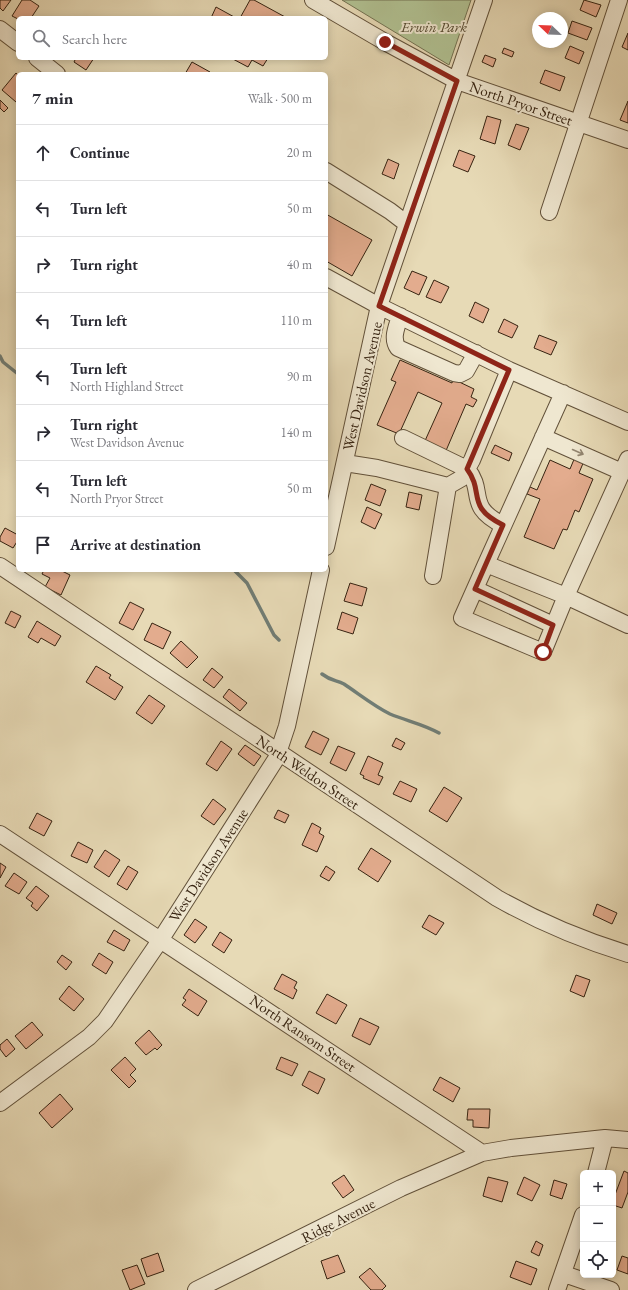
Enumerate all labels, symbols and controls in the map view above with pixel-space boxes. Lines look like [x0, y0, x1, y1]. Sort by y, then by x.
north arrow [532, 12, 568, 48]
search box [16, 16, 328, 60]
park label: Erwin Park [400, 17, 467, 36]
icon: search [30, 27, 52, 49]
text: Search here [62, 29, 127, 48]
route end [376, 33, 394, 51]
street label: North Pryor Street [467, 76, 575, 130]
text: 7 min [32, 87, 73, 109]
text: Walk · 500 m [248, 90, 312, 107]
icon: ahead [32, 142, 54, 164]
text: Continue [70, 143, 130, 162]
text: 20 m [287, 144, 312, 161]
icon: left [32, 198, 54, 220]
text: Turn left [70, 199, 127, 218]
text: 50 m [287, 200, 312, 217]
icon: right [32, 254, 54, 276]
text: Turn right [70, 255, 138, 274]
text: 40 m [287, 256, 312, 273]
icon: left [32, 310, 54, 332]
text: Turn left [70, 311, 127, 330]
text: 110 m [281, 312, 312, 329]
street label: West Davidson Avenue [338, 320, 386, 452]
text: Turn left [70, 359, 127, 378]
icon: left [32, 366, 54, 388]
text: 90 m [287, 368, 312, 385]
text: North Highland Street [70, 378, 183, 395]
text: Turn right [70, 415, 138, 434]
icon: right [32, 422, 54, 444]
text: 140 m [281, 424, 312, 441]
text: West Davidson Avenue [70, 434, 184, 451]
one-way arrow [572, 449, 584, 457]
text: Turn left [70, 471, 127, 490]
icon: left [32, 478, 54, 500]
text: 50 m [287, 480, 312, 497]
text: North Pryor Street [70, 490, 163, 507]
icon: arrive [32, 534, 54, 556]
text: Arrive at destination [70, 535, 201, 554]
route start [534, 643, 552, 661]
street label: North Weldon Street [253, 730, 363, 814]
street label: West Davidson Avenue [164, 804, 252, 925]
street label: North Ransom Street [246, 990, 360, 1076]
map controls [580, 1170, 616, 1278]
button: + [580, 1170, 616, 1206]
street label: Ridge Avenue [298, 1193, 378, 1247]
button: − [580, 1206, 616, 1242]
button: locate [580, 1242, 616, 1278]

